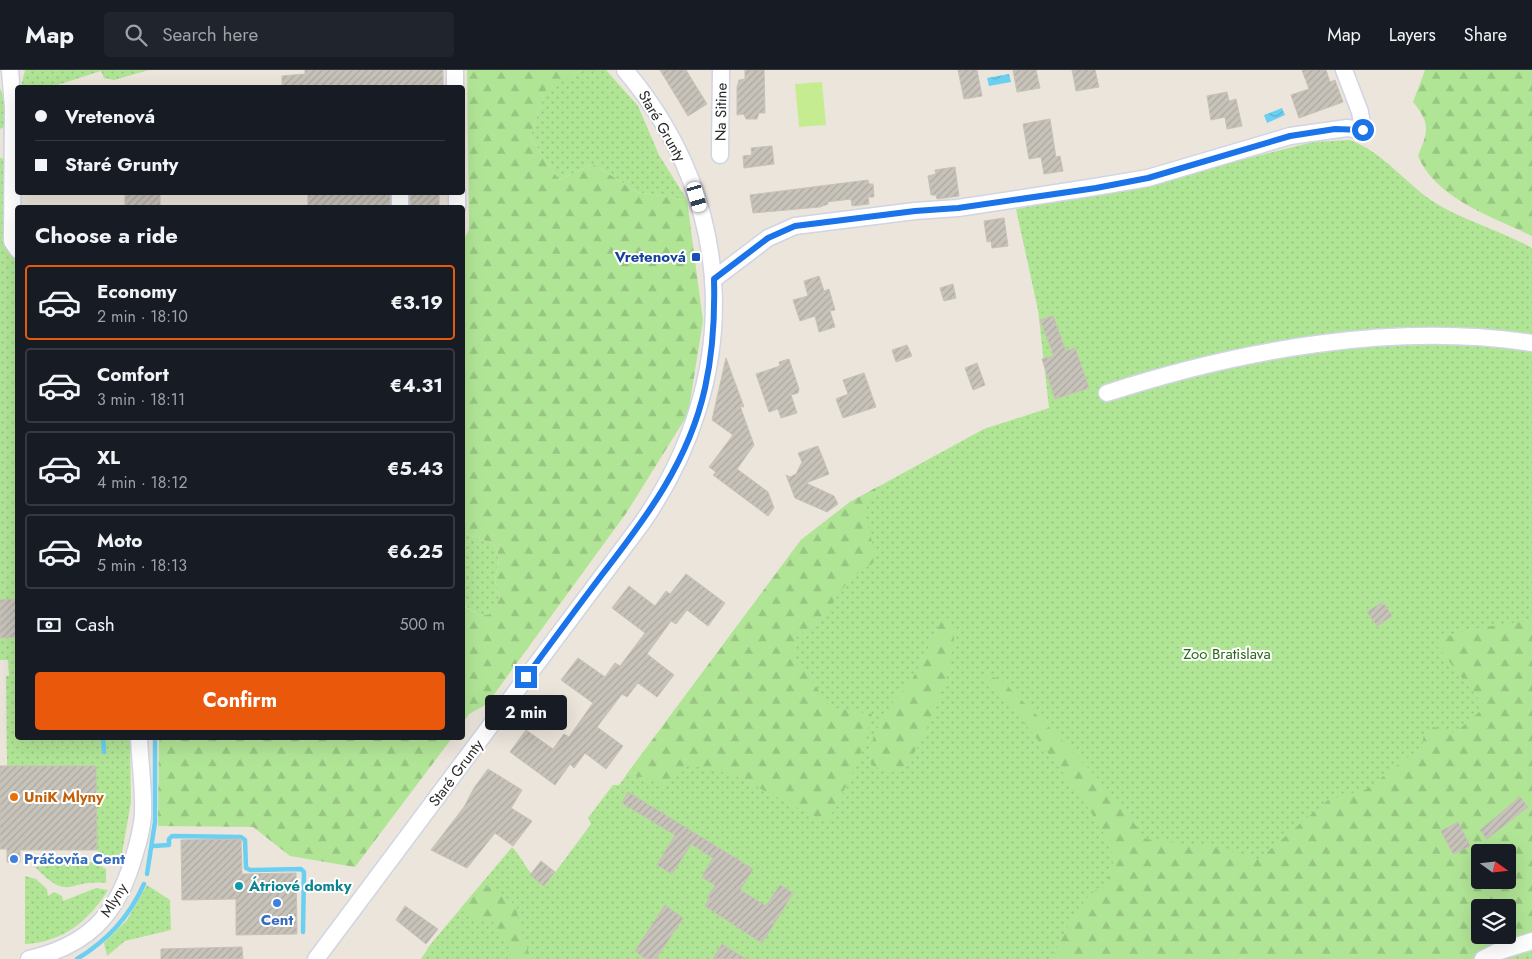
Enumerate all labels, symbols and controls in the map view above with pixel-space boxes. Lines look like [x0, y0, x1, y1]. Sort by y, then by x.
search box [104, 12, 454, 57]
text: Map [25, 17, 74, 52]
icon: search [122, 21, 150, 49]
text: Search here [162, 21, 258, 48]
text: Map [1327, 22, 1361, 48]
text: Layers [1389, 22, 1436, 48]
text: Share [1464, 22, 1507, 48]
street label: Na Sitine [709, 82, 733, 141]
street label: Staré Grunty [633, 86, 691, 166]
text: Vretenová [65, 103, 155, 130]
route start [1352, 119, 1374, 141]
text: Staré Grunty [65, 151, 178, 178]
car [685, 181, 708, 213]
text: Choose a ride [35, 219, 178, 251]
place label: Vretenová [614, 246, 686, 268]
marker: Vretenová [690, 251, 702, 263]
text: Economy [97, 278, 177, 305]
icon: car [37, 280, 82, 325]
text: €3.19 [391, 289, 443, 316]
text: 2 min · 18:10 [97, 305, 188, 328]
text: Comfort [97, 361, 169, 388]
icon: car [37, 363, 82, 408]
text: €4.31 [390, 372, 443, 399]
text: 3 min · 18:11 [97, 388, 185, 411]
text: XL [97, 444, 120, 471]
icon: car [37, 446, 82, 491]
text: €5.43 [387, 455, 443, 482]
text: 4 min · 18:12 [97, 471, 188, 494]
text: Moto [97, 527, 142, 554]
icon: car [37, 529, 82, 574]
text: €6.25 [387, 538, 443, 565]
text: 5 min · 18:13 [97, 554, 187, 577]
icon: cash [35, 611, 63, 639]
text: Cash [75, 611, 115, 638]
text: 500 m [399, 613, 445, 636]
park label: Zoo Bratislava [1183, 643, 1271, 665]
route end [515, 666, 537, 688]
button: Confirm [35, 672, 445, 730]
callout: 2 min [485, 694, 567, 730]
text: 2 min [505, 701, 547, 724]
street label: Staré Grunty [423, 735, 489, 811]
place label: UniK Mlyny [24, 786, 104, 808]
marker: UniK Mlyny [8, 791, 20, 803]
north arrow [1471, 844, 1516, 889]
map controls [1471, 844, 1516, 944]
place label: Práčovňa Cent [24, 848, 125, 870]
marker: Práčovňa Cent [8, 853, 20, 865]
place label: Átriové domky [248, 875, 352, 897]
street label: Mlyny [95, 878, 133, 921]
marker: Átriové domky [233, 880, 245, 892]
marker: Cent [271, 897, 283, 909]
button: layers [1471, 899, 1516, 944]
place label: Cent [261, 909, 293, 931]

